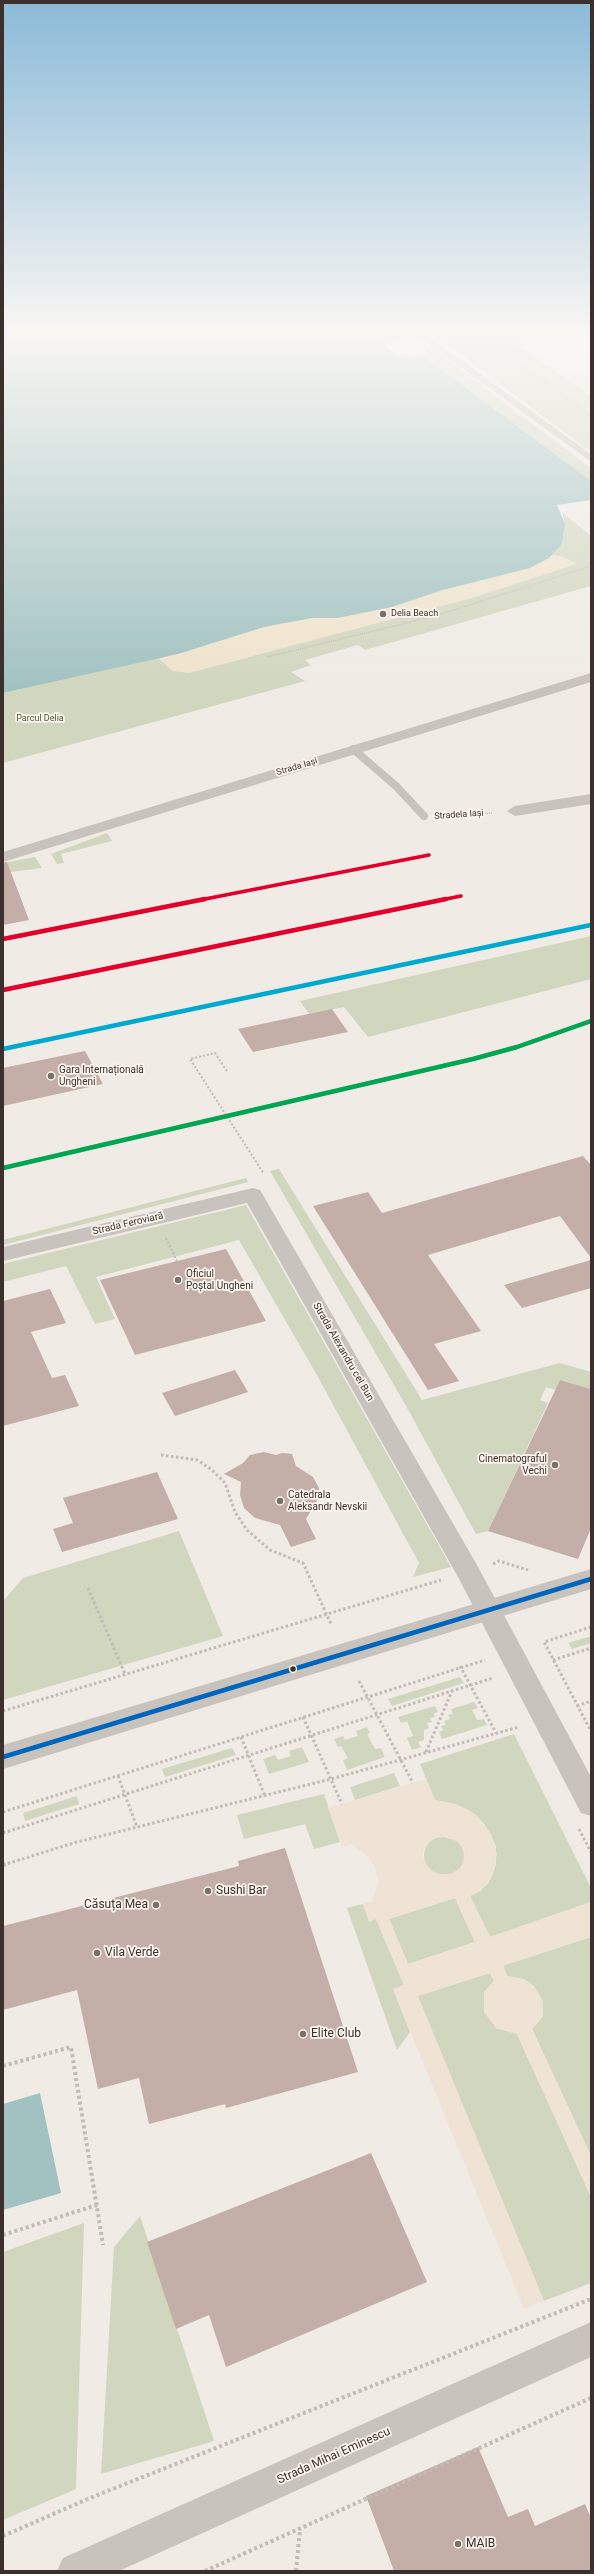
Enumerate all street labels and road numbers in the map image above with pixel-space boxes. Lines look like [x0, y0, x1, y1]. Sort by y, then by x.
street label: Strada Iași [275, 756, 319, 778]
street label: Stradela Iași [434, 808, 484, 822]
street label: Strada Feroviară [91, 1210, 165, 1238]
street label: Strada Alexandru cel Bun [310, 1301, 376, 1403]
street label: Strada Mihai Eminescu [275, 2425, 393, 2487]

